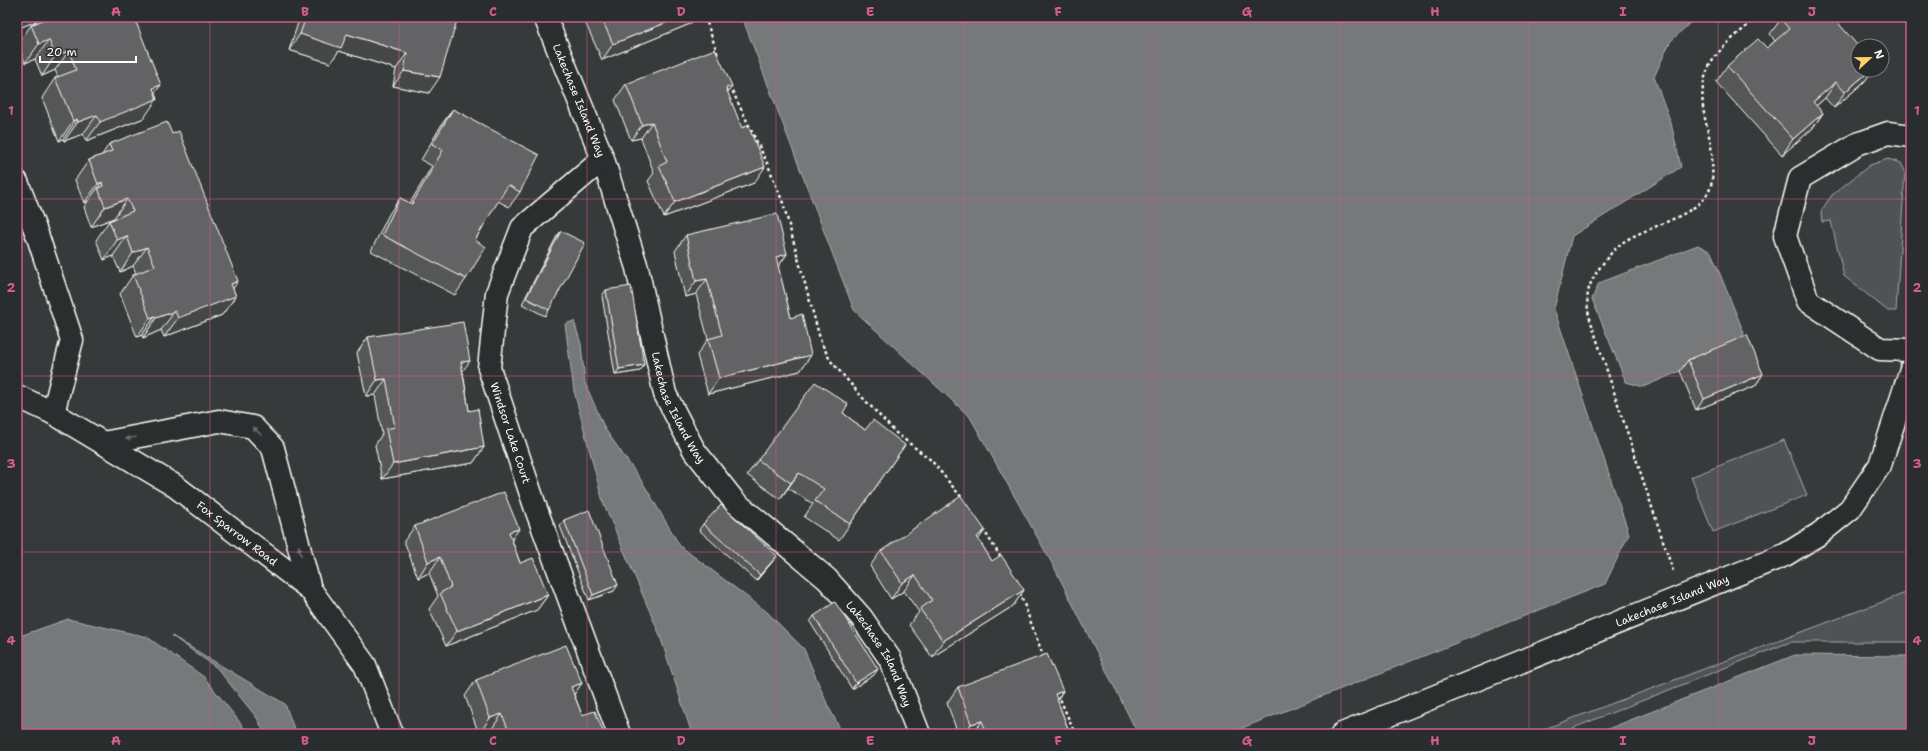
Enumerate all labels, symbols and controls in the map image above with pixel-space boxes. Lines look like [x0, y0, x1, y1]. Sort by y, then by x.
text: A [111, 3, 121, 20]
text: B [301, 3, 309, 20]
text: C [489, 3, 497, 20]
text: D [676, 3, 686, 20]
text: E [866, 3, 875, 20]
text: F [1054, 3, 1062, 20]
text: G [1242, 3, 1253, 20]
text: H [1430, 3, 1440, 20]
text: I [1619, 3, 1627, 20]
text: J [1808, 3, 1816, 20]
scale bar [40, 38, 136, 64]
north arrow [1850, 38, 1890, 78]
street label: Lakechase Island Way [549, 42, 609, 159]
text: 20 m [46, 44, 77, 60]
text: N [1870, 48, 1888, 62]
text: 1 [8, 102, 14, 119]
text: 1 [1914, 102, 1920, 119]
text: 2 [6, 279, 16, 296]
text: 2 [1912, 279, 1922, 296]
street label: Lakechase Island Way [648, 350, 709, 466]
street label: Windsor Lake Court [487, 380, 535, 486]
one-way arrow [252, 426, 262, 436]
one-way arrow [125, 435, 137, 441]
text: 3 [6, 455, 16, 472]
text: 3 [1912, 455, 1922, 472]
street label: Fox Sparrow Road [194, 498, 280, 569]
one-way arrow [297, 545, 303, 557]
street label: Lakechase Island Way [1613, 571, 1731, 630]
street label: Lakechase Island Way [843, 598, 915, 709]
text: 4 [6, 632, 16, 649]
text: 4 [1912, 632, 1922, 649]
text: A [111, 732, 121, 749]
text: B [301, 732, 309, 749]
text: C [489, 732, 497, 749]
text: D [676, 732, 686, 749]
text: E [866, 732, 875, 749]
text: F [1054, 732, 1062, 749]
text: G [1242, 732, 1253, 749]
text: H [1430, 732, 1440, 749]
text: I [1619, 732, 1627, 749]
text: J [1808, 732, 1816, 749]

